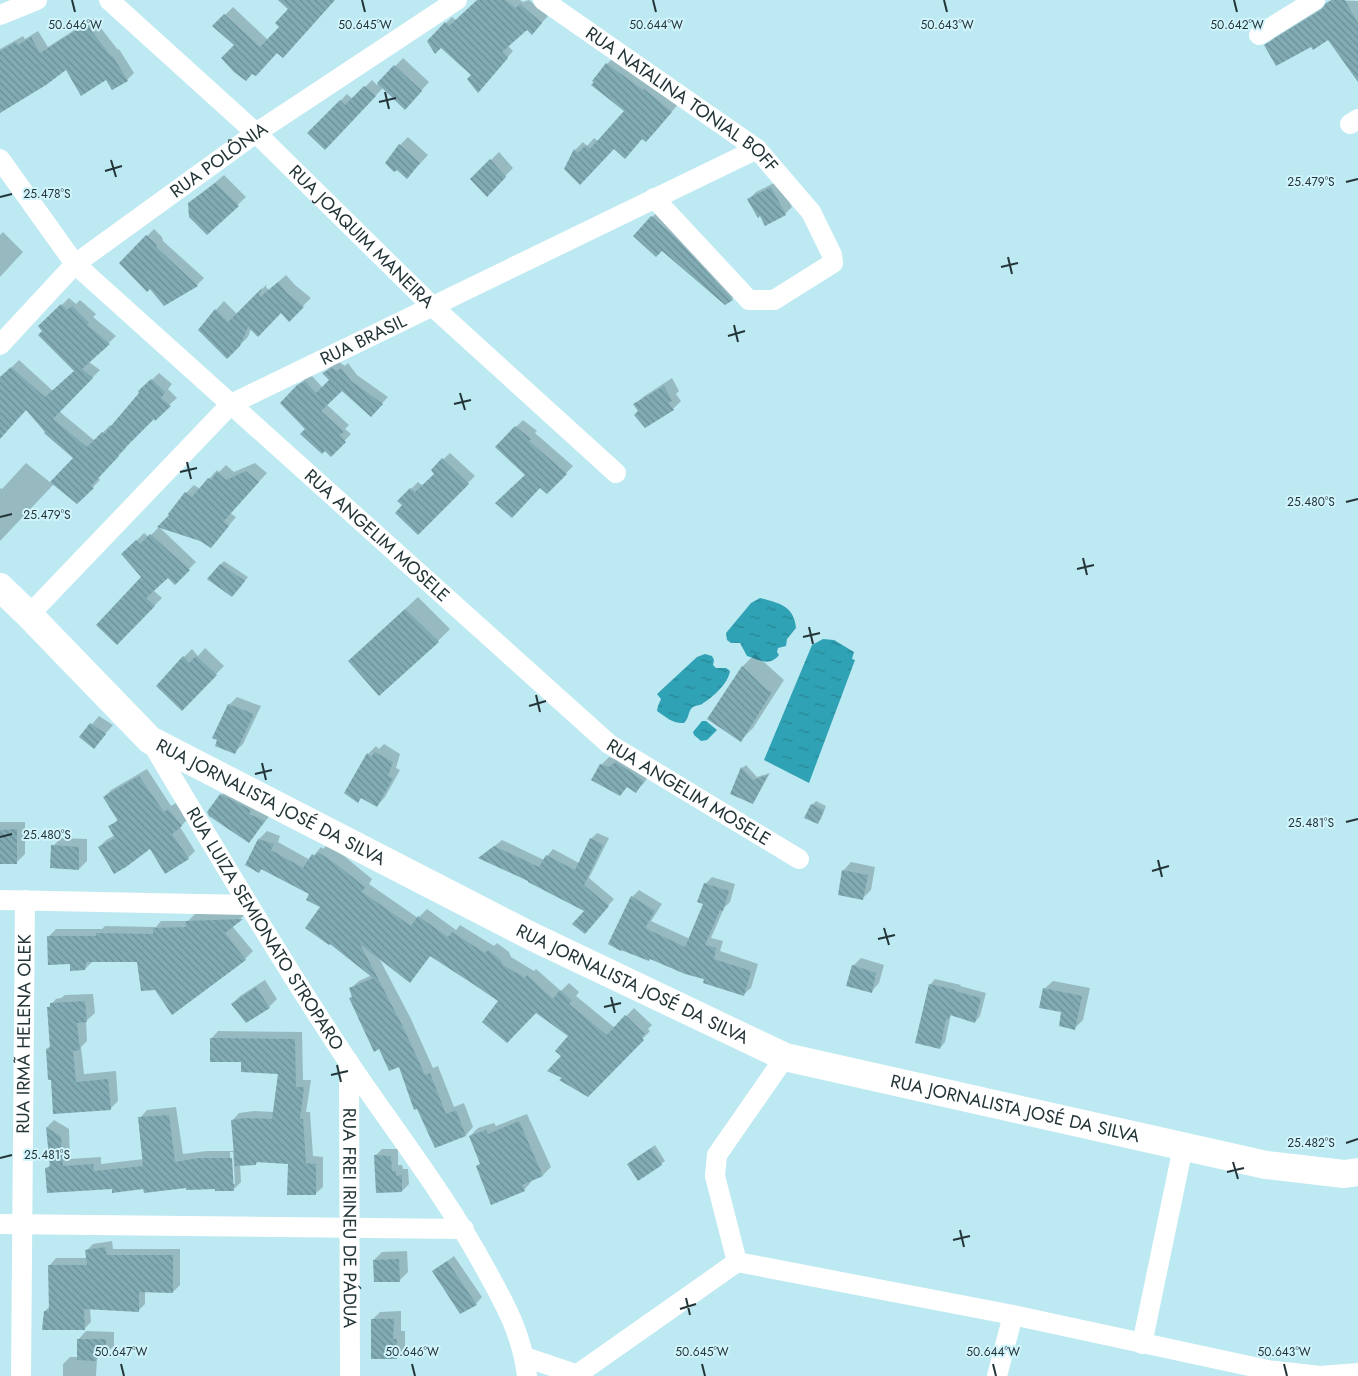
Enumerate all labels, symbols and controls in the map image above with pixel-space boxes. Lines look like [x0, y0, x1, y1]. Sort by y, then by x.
text: 50.646°W [48, 16, 102, 34]
text: 50.645°W [338, 16, 392, 34]
text: 50.644°W [629, 16, 683, 34]
text: 50.643°W [920, 16, 974, 34]
text: 50.642°W [1210, 16, 1264, 34]
street label: RUA NATALINA TONIAL BOFF [580, 20, 784, 178]
street label: RUA POLÔNIA [165, 116, 273, 204]
street label: RUA JOAQUIM MANEIRA [283, 159, 440, 314]
text: 25.479°S [1287, 173, 1335, 191]
text: 25.478°S [24, 185, 71, 203]
street label: RUA BRASIL [316, 308, 411, 372]
street label: RUA ANGELIM MOSELE [298, 463, 455, 608]
text: 25.480°S [1287, 493, 1335, 511]
text: 25.479°S [23, 506, 71, 524]
street label: RUA JORNALISTA JOSÉ DA SILVA [151, 732, 390, 872]
street label: RUA ANGELIM MOSELE [602, 732, 775, 852]
street label: RUA LUIZA SEMIONATO STROPARO [180, 802, 350, 1056]
text: 25.481°S [1288, 814, 1334, 832]
text: 25.480°S [23, 826, 71, 844]
street label: RUA JORNALISTA JOSÉ DA SILVA [512, 917, 753, 1051]
street label: RUA IRMÃ HELENA OLEK [10, 933, 38, 1134]
street label: RUA JORNALISTA JOSÉ DA SILVA [888, 1068, 1142, 1149]
street label: RUA FREI IRINEU DE PÁDUA [336, 1108, 363, 1328]
text: 25.482°S [1287, 1134, 1335, 1152]
text: 25.481°S [24, 1146, 70, 1164]
text: 50.647°W [95, 1343, 148, 1361]
text: 50.646°W [385, 1343, 439, 1361]
text: 50.645°W [675, 1343, 729, 1361]
text: 50.644°W [966, 1343, 1020, 1361]
text: 50.643°W [1257, 1343, 1311, 1361]

